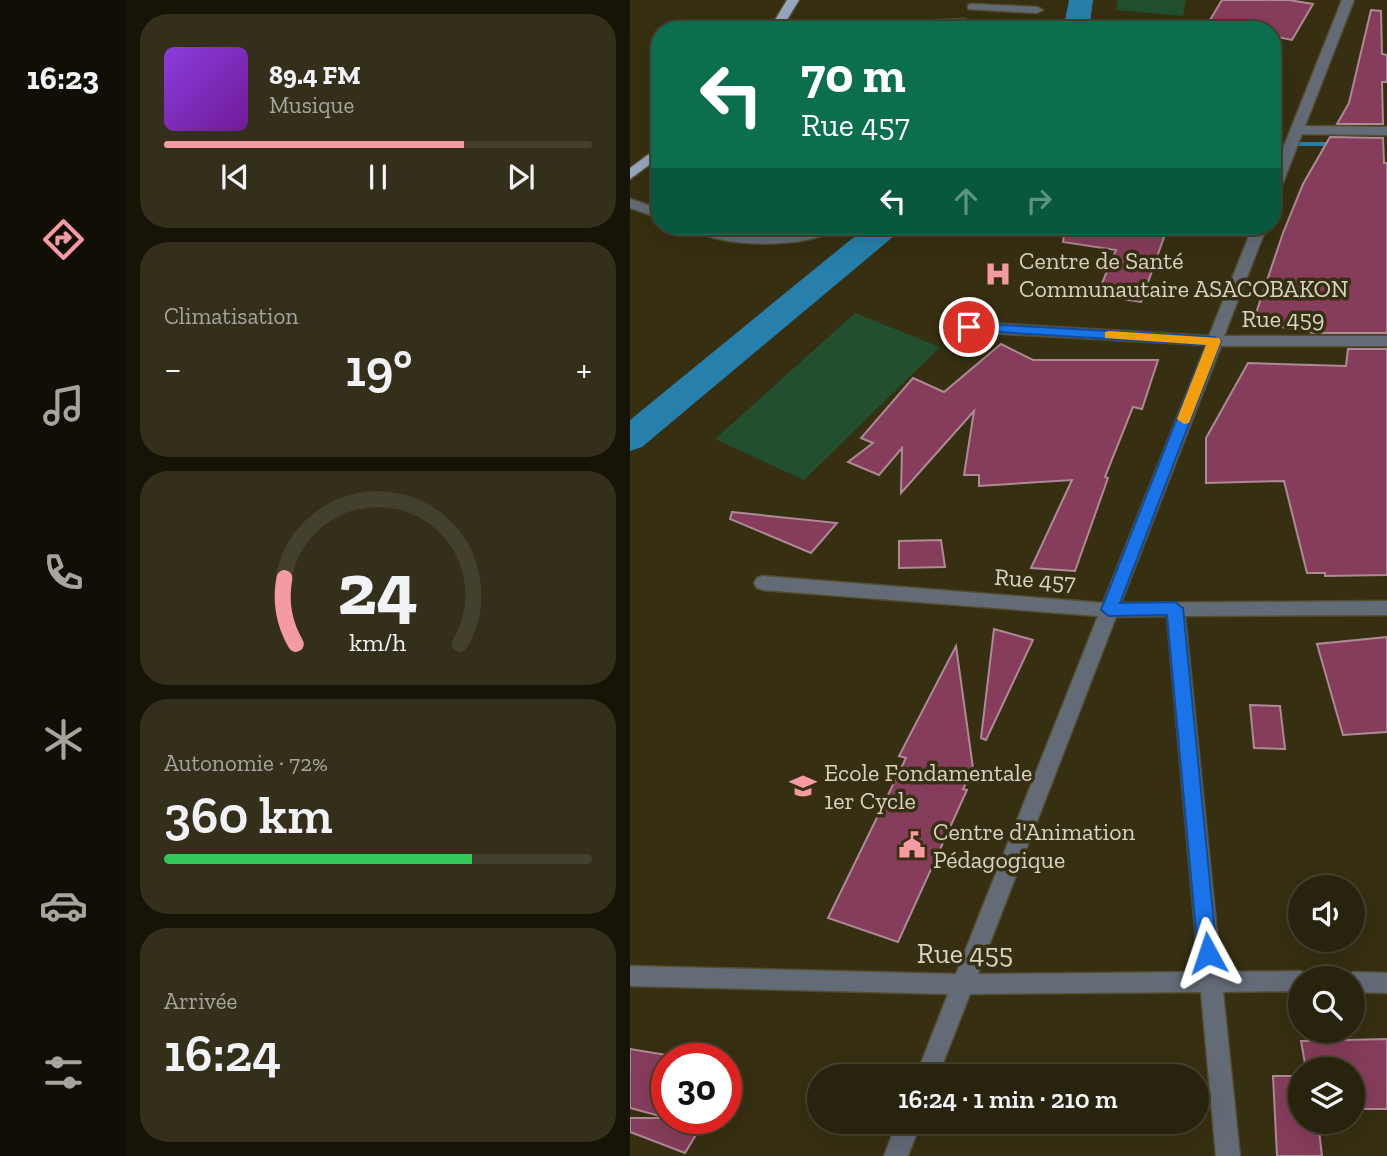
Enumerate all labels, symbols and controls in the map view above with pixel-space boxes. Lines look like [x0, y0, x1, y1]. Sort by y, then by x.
text: 70 m [801, 46, 906, 105]
icon: left [686, 49, 777, 140]
text: 16:23 [27, 59, 99, 97]
text: 89.4 FM [269, 59, 361, 91]
text: Musique [269, 91, 354, 119]
text: Rue 457 [801, 106, 910, 144]
icon: previous [216, 158, 254, 196]
icon: pause [359, 158, 397, 196]
icon: next [502, 158, 540, 196]
icon: left [874, 182, 912, 220]
icon: ahead [947, 182, 985, 220]
icon: right [1020, 182, 1058, 220]
icon: directions [39, 215, 88, 264]
place label: Centre de Santé Communautaire ASACOBAKON [1019, 246, 1348, 303]
hospital icon: Centre de Santé Communautaire ASACOBAKON [983, 259, 1013, 289]
pin [939, 297, 999, 357]
text: Climatisation [164, 302, 298, 330]
street label: Rue 459 [1242, 304, 1324, 333]
icon: arrive [950, 308, 988, 346]
text: 19° [345, 337, 413, 399]
text: − [164, 346, 182, 392]
text: + [576, 346, 592, 392]
icon: music [39, 381, 88, 430]
text: 24 [338, 545, 418, 633]
icon: phone [39, 548, 88, 597]
street label: Rue 457 [993, 562, 1077, 596]
text: km/h [349, 627, 407, 657]
icon: climate [39, 715, 88, 764]
text: Autonomie · 72% [164, 749, 328, 777]
place label: Ecole Fondamentale 1er Cycle [824, 758, 1032, 815]
school or university icon: Ecole Fondamentale 1er Cycle [788, 771, 818, 801]
text: 360 km [164, 784, 332, 846]
place label: Centre d'Animation Pédagogique [933, 817, 1136, 874]
public building icon: Centre d'Animation Pédagogique [897, 830, 927, 860]
map controls [1288, 875, 1365, 1134]
button: sound [1288, 875, 1365, 952]
icon: car [39, 881, 88, 930]
position arrow [1171, 916, 1245, 990]
street label: Rue 455 [917, 937, 1013, 970]
button: search [1288, 966, 1365, 1043]
text: Arrivée [164, 987, 237, 1015]
text: 16:24 [164, 1022, 281, 1084]
speed limit sign: 30 [651, 1043, 742, 1134]
icon: filters [39, 1048, 88, 1097]
button: layers [1288, 1057, 1365, 1134]
text: 16:24 · 1 min · 210 m [898, 1083, 1118, 1115]

